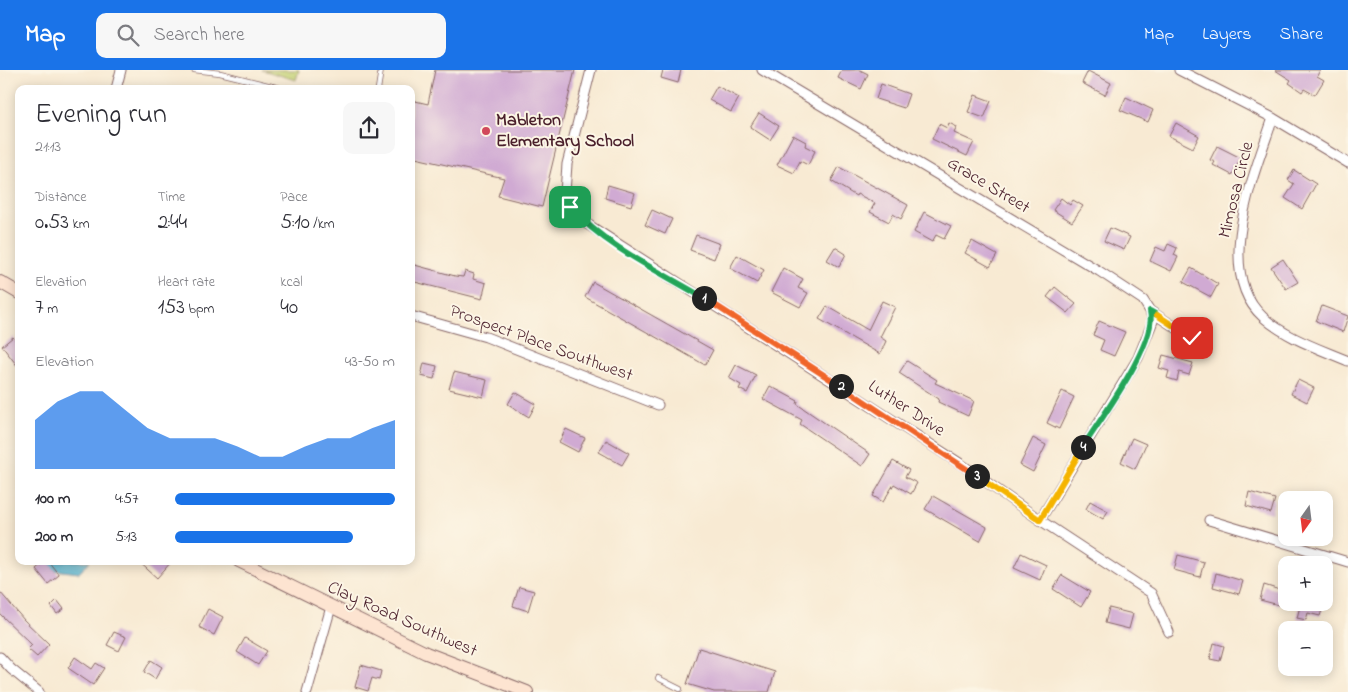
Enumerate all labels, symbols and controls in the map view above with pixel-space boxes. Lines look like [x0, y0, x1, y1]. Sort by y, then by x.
search box [96, 13, 446, 58]
text: Map [25, 18, 66, 53]
icon: search [114, 21, 142, 49]
text: Search here [154, 22, 245, 49]
text: Map [1144, 22, 1174, 48]
text: Layers [1202, 22, 1252, 48]
text: Share [1280, 22, 1323, 48]
text: Evening run [35, 95, 167, 136]
button: share [343, 102, 395, 154]
place label: Mableton Elementary School [496, 108, 634, 156]
marker: Mableton Elementary School [480, 125, 492, 137]
text: 21:13 [35, 135, 61, 159]
street label: Mimosa Circle [1212, 138, 1262, 241]
street label: Grace Street [942, 151, 1034, 221]
pin [549, 186, 591, 228]
text: Distance [35, 187, 87, 208]
text: Time [158, 187, 185, 208]
text: Pace [280, 187, 308, 208]
icon: arrive [556, 193, 584, 221]
text: 0.53 [35, 208, 69, 238]
text: 2:44 [158, 208, 187, 238]
text: 5:10 [280, 208, 310, 238]
text: km [69, 214, 90, 235]
text: /km [310, 214, 335, 235]
text: Elevation [35, 272, 86, 293]
text: Heart rate [158, 272, 215, 293]
text: kcal [280, 272, 303, 293]
pin: 1 [692, 286, 716, 310]
text: 1 [702, 288, 707, 309]
text: 7 [35, 293, 44, 323]
text: 153 [158, 293, 185, 323]
text: 40 [280, 293, 298, 323]
text: m [44, 299, 58, 320]
text: bpm [185, 299, 214, 320]
street label: Prospect Place Southwest [446, 299, 636, 389]
pin [1171, 317, 1213, 359]
icon: check [1178, 324, 1206, 352]
text: Elevation [35, 350, 94, 374]
text: 43–50 m [345, 350, 395, 374]
pin: 2 [828, 374, 854, 398]
street label: Luther Drive [862, 374, 950, 444]
text: 2 [838, 376, 845, 397]
pin: 4 [1070, 434, 1096, 460]
text: 4 [1081, 437, 1086, 458]
pin: 3 [964, 464, 990, 488]
text: 3 [975, 466, 980, 487]
text: 100 m [35, 487, 70, 511]
text: 4:57 [115, 487, 139, 511]
north arrow [1278, 491, 1332, 546]
map controls [1278, 491, 1333, 676]
text: 200 m [35, 525, 73, 549]
text: 5:13 [115, 525, 137, 549]
button: + [1278, 556, 1333, 611]
street label: Clay Road Southwest [323, 575, 481, 665]
button: − [1278, 621, 1333, 676]

